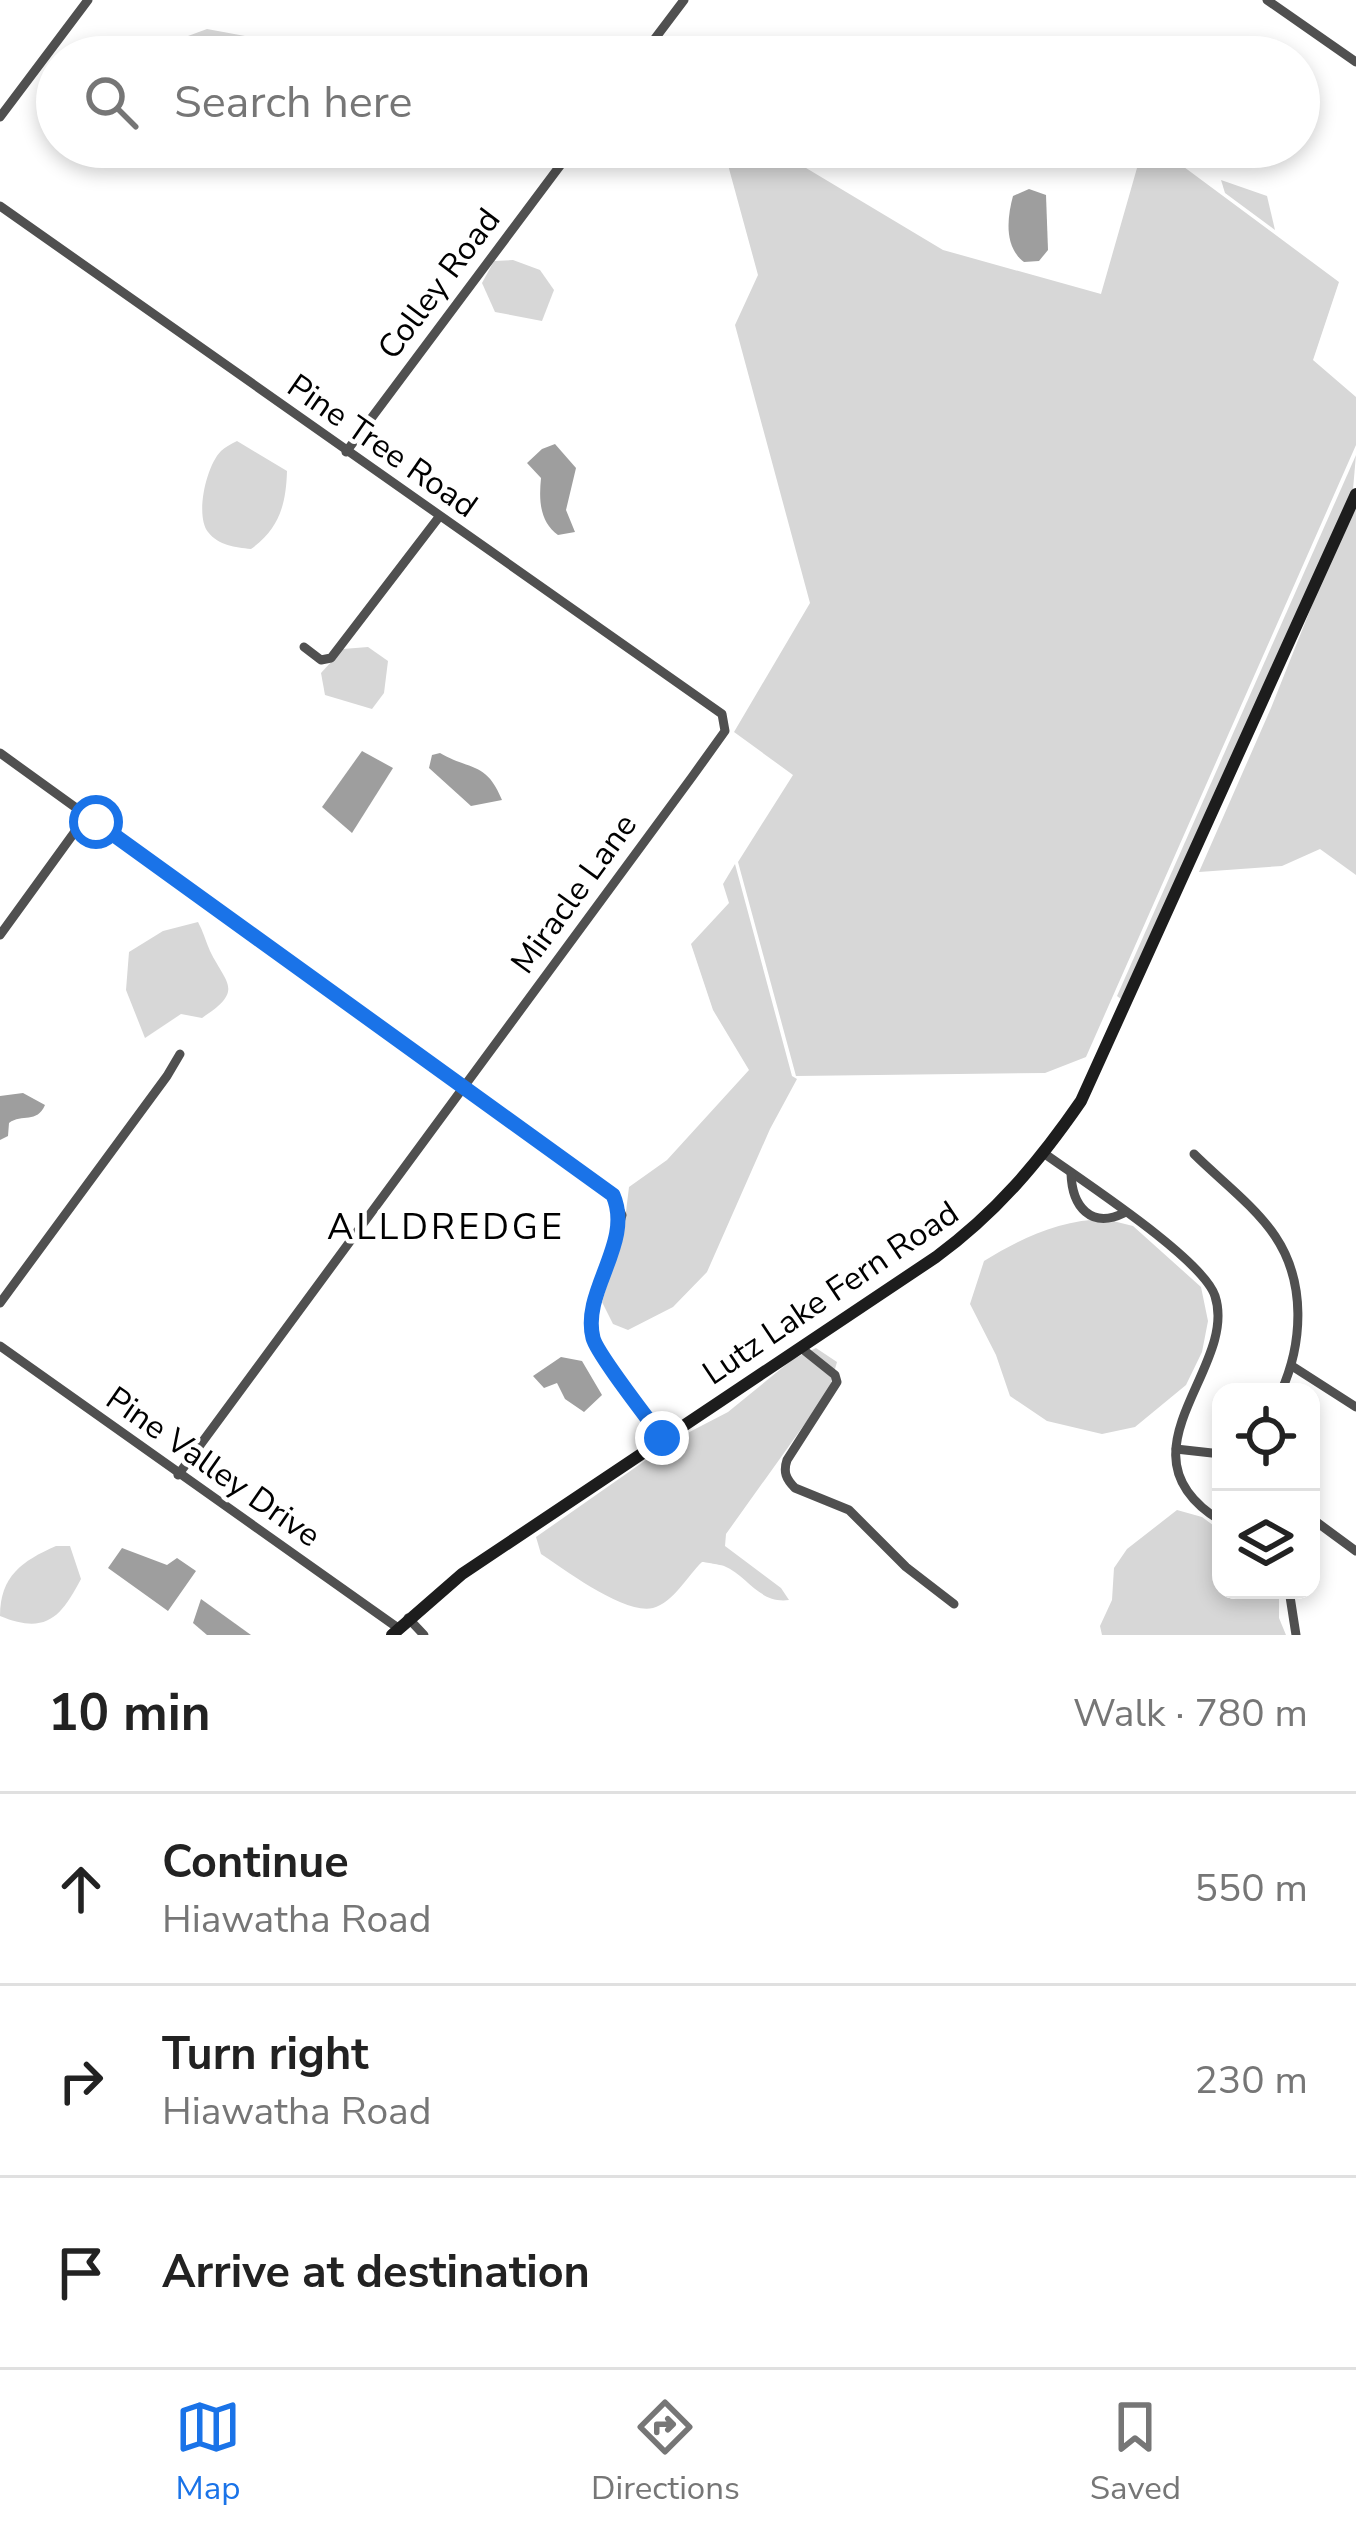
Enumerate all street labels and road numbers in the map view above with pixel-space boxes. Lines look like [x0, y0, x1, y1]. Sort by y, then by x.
street label: Colley Road [368, 199, 511, 369]
street label: Pine Tree Road [278, 364, 486, 529]
street label: Miracle Lane [501, 805, 648, 983]
street label: Lutz Lake Fern Road [694, 1191, 968, 1396]
street label: Pine Valley Drive [97, 1377, 329, 1558]

